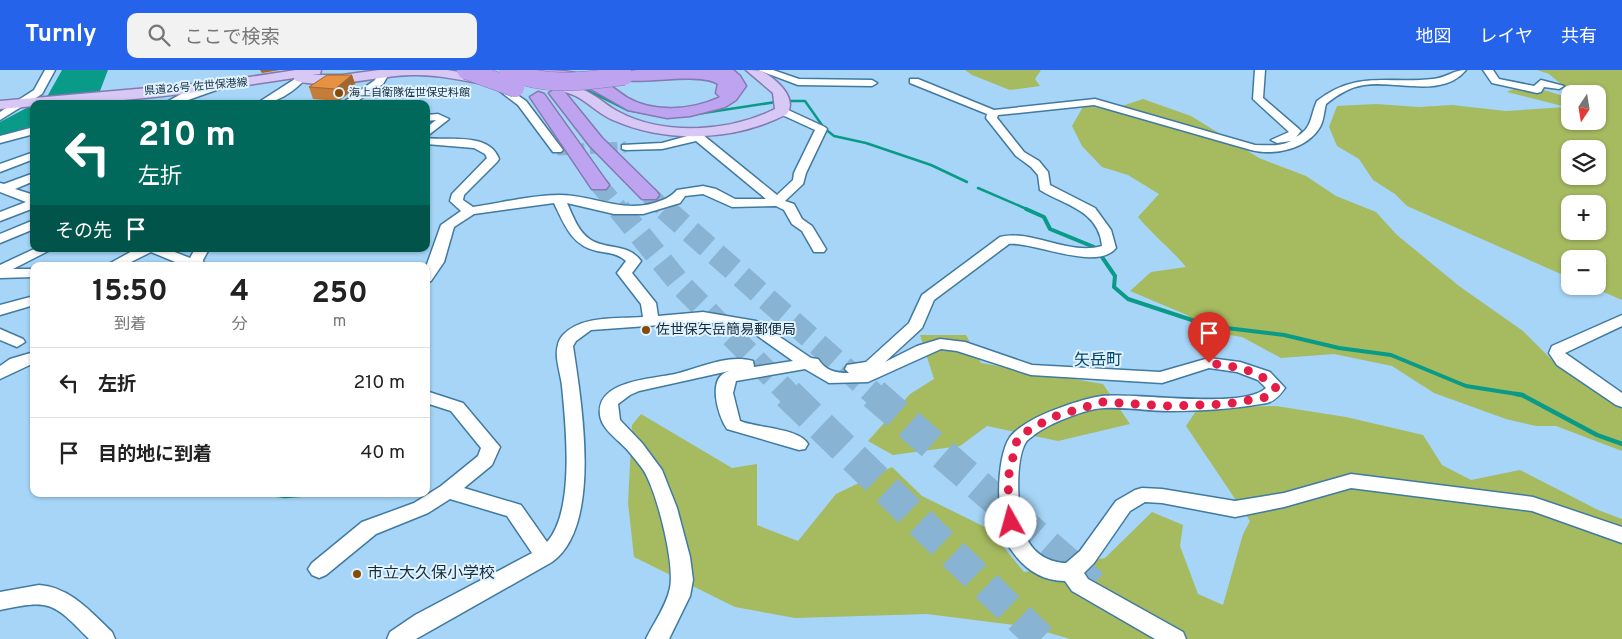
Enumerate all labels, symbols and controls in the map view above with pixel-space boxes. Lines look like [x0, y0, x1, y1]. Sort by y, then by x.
search box [127, 13, 477, 58]
text: Turnly [25, 20, 97, 50]
icon: search [145, 21, 173, 49]
text: ここで検索 [185, 26, 280, 50]
text: 地図 [1416, 26, 1452, 49]
text: レイヤ [1480, 26, 1533, 49]
text: 共有 [1561, 26, 1597, 49]
street label: 県道26号 佐世保港線 [144, 75, 248, 99]
north arrow [1561, 85, 1606, 130]
map controls [1561, 85, 1606, 295]
place label: 海上自衛隊佐世保史料館 [349, 86, 470, 100]
marker: 海上自衛隊佐世保史料館 [333, 87, 345, 99]
text: 210 m [138, 114, 236, 158]
icon: left [55, 120, 120, 185]
button: layers [1561, 140, 1606, 185]
text: 左折 [138, 164, 182, 191]
button: + [1561, 195, 1606, 240]
icon: arrive [122, 215, 150, 243]
text: その先 [55, 220, 112, 244]
button: − [1561, 250, 1606, 295]
text: 15:50 [92, 274, 168, 311]
text: 4 [230, 274, 249, 311]
text: 250 [311, 276, 368, 313]
text: m [333, 312, 346, 332]
pin [1188, 312, 1230, 363]
text: 到着 [114, 315, 146, 335]
text: 分 [232, 315, 248, 335]
icon: arrive [1195, 319, 1223, 347]
place label: 佐世保矢岳簡易郵便局 [656, 322, 796, 339]
marker: 佐世保矢岳簡易郵便局 [640, 324, 652, 336]
district label: 矢岳町 [1074, 351, 1122, 371]
icon: left [55, 369, 83, 397]
text: 210 m [354, 371, 405, 395]
text: 左折 [98, 373, 136, 397]
icon: arrive [55, 439, 83, 467]
text: 40 m [360, 441, 405, 465]
text: 目的地に到着 [98, 443, 212, 467]
position arrow [984, 495, 1036, 547]
place label: 市立大久保小学校 [367, 564, 495, 584]
marker: 市立大久保小学校 [351, 568, 363, 580]

